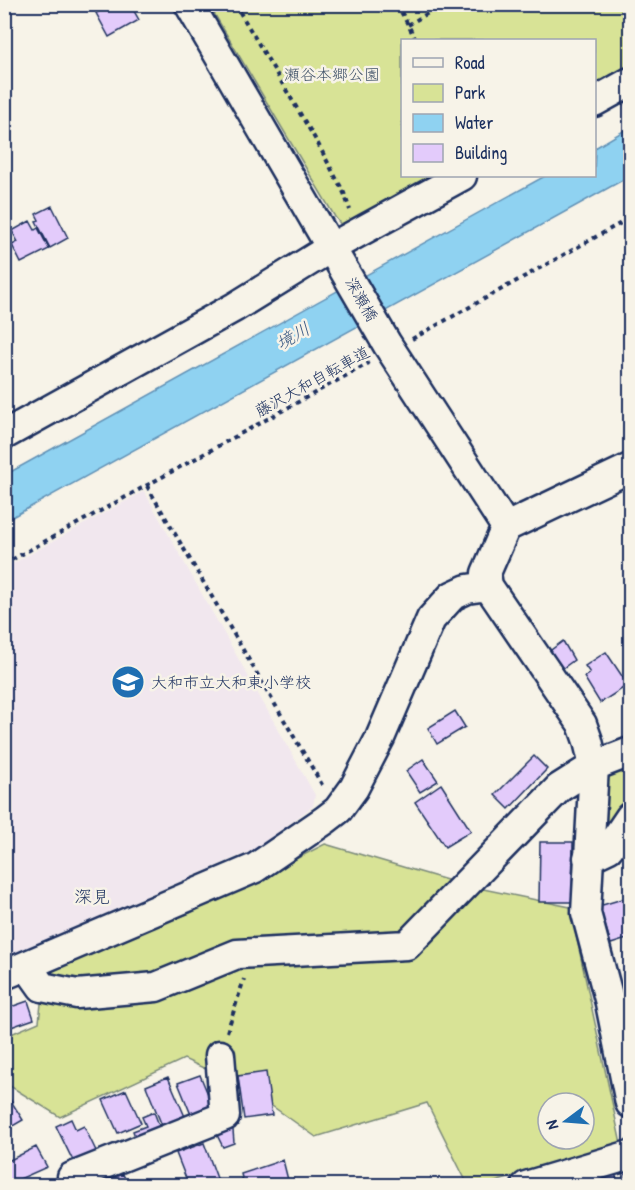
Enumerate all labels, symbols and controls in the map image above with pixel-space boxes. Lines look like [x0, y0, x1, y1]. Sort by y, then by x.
legend [401, 39, 596, 177]
text: Road [455, 50, 485, 75]
park label: 瀬谷本郷公園 [284, 63, 380, 85]
text: Park [455, 80, 486, 105]
text: Water [455, 110, 493, 135]
text: Building [455, 140, 507, 165]
street label: 深瀬橋 [340, 273, 384, 325]
water label: 境川 [271, 316, 315, 355]
street label: 藤沢大和自転車道 [251, 340, 373, 422]
school or university icon: 大和市立大和東小学校 [110, 664, 146, 700]
place label: 大和市立大和東小学校 [151, 671, 311, 693]
district label: 深見 [74, 884, 110, 909]
north arrow [536, 1091, 596, 1151]
text: N [540, 1118, 563, 1132]

